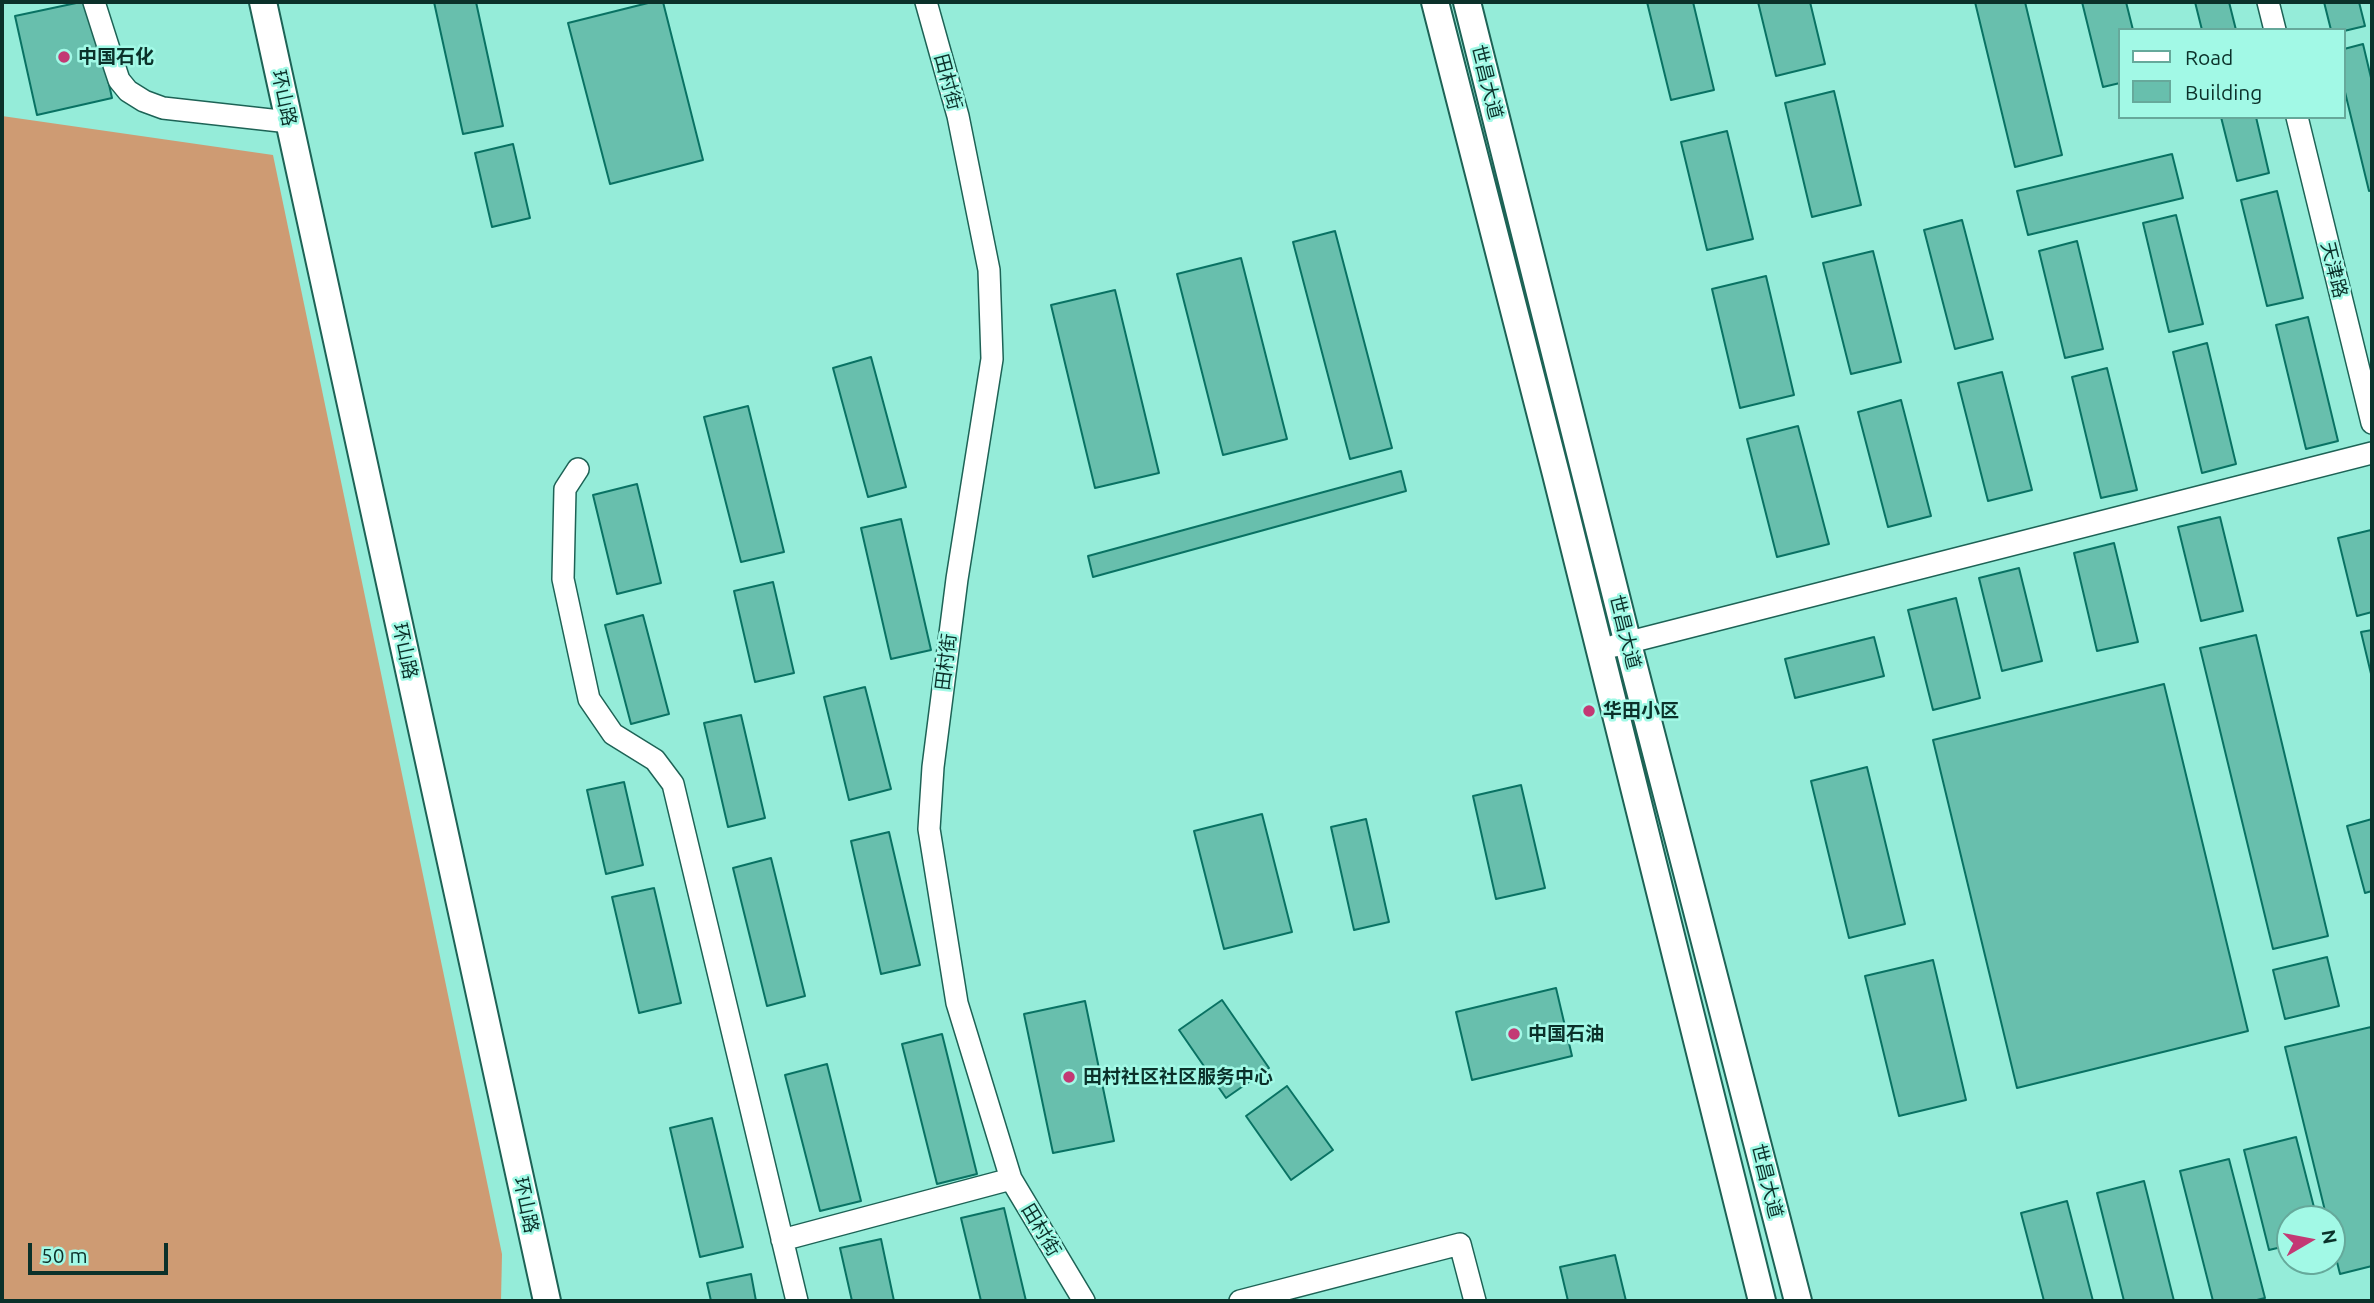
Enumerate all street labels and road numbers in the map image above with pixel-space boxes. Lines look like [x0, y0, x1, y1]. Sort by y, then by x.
street label: 世昌大道 [1467, 42, 1507, 122]
street label: 田村街 [930, 52, 966, 112]
street label: 环山路 [267, 68, 301, 128]
street label: 天津路 [2316, 240, 2352, 300]
street label: 世昌大道 [1605, 592, 1645, 672]
street label: 环山路 [388, 621, 422, 681]
street label: 田村街 [931, 632, 961, 692]
street label: 世昌大道 [1747, 1141, 1787, 1221]
street label: 环山路 [509, 1175, 543, 1235]
street label: 田村街 [1017, 1200, 1065, 1260]

